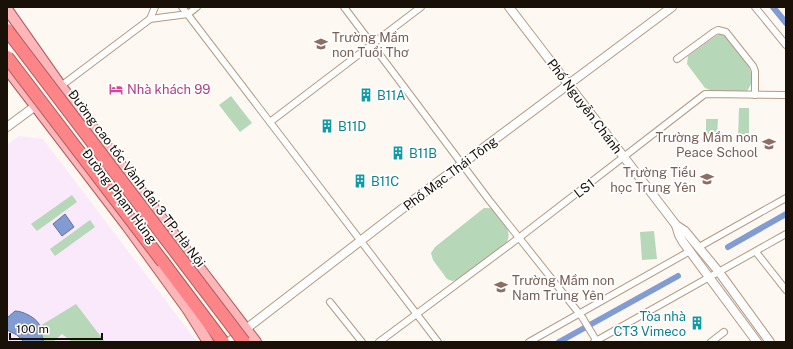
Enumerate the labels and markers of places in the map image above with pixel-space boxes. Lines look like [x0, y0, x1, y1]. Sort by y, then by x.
place label: Trường Mầm non Tuổi Thơ [332, 30, 409, 60]
school or university icon: Trường Mầm non Tuổi Thơ [313, 36, 329, 52]
hotel icon: Nhà khách 99 [108, 81, 124, 97]
place label: Nhà khách 99 [127, 82, 210, 97]
building icon: B11A [358, 87, 374, 103]
place label: B11A [377, 88, 406, 103]
building icon: B11D [319, 118, 335, 134]
place label: B11D [338, 119, 366, 134]
place label: Trường Mầm non Peace School [655, 130, 758, 160]
school or university icon: Trường Mầm non Peace School [761, 136, 777, 152]
building icon: B11B [390, 145, 406, 161]
place label: B11B [409, 146, 437, 161]
place label: Trường Tiểu học Trung Yên [610, 165, 696, 195]
school or university icon: Trường Tiểu học Trung Yên [699, 171, 715, 187]
building icon: B11C [352, 173, 368, 189]
place label: B11C [371, 174, 399, 189]
place label: Trường Mầm non Nam Trung Yên [512, 273, 615, 303]
school or university icon: Trường Mầm non Nam Trung Yên [493, 279, 509, 295]
place label: Tòa nhà CT3 Vimeco [613, 309, 686, 339]
building icon: Tòa nhà CT3 Vimeco [689, 315, 705, 331]

